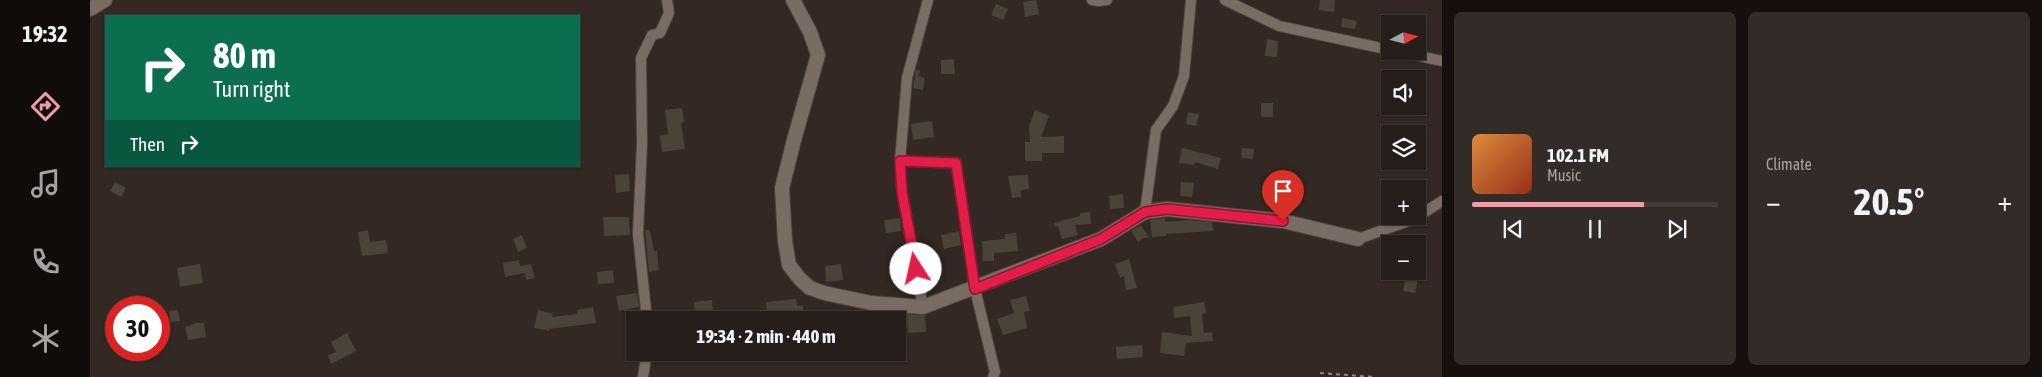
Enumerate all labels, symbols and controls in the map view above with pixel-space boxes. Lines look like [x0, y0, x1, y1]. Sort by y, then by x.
north arrow [1381, 15, 1426, 60]
map controls [1381, 15, 1426, 280]
text: 19:32 [22, 21, 68, 47]
icon: right [130, 35, 195, 100]
text: 80 m [213, 35, 276, 75]
button: sound [1381, 70, 1426, 115]
text: Turn right [213, 76, 290, 102]
icon: directions [28, 89, 63, 124]
button: layers [1381, 125, 1426, 170]
icon: right [175, 130, 203, 158]
text: Then [130, 133, 165, 155]
text: 102.1 FM [1547, 144, 1609, 166]
text: Climate [1766, 155, 1812, 173]
icon: music [28, 166, 63, 201]
text: Music [1547, 166, 1581, 184]
pin [1262, 170, 1304, 221]
icon: arrive [1269, 177, 1297, 205]
button: + [1381, 180, 1426, 225]
text: 20.5° [1854, 180, 1924, 223]
text: − [1766, 185, 1781, 217]
text: + [1997, 185, 2012, 217]
icon: previous [1499, 215, 1527, 243]
icon: pause [1581, 215, 1609, 243]
icon: next [1663, 215, 1691, 243]
button: − [1381, 235, 1426, 280]
position arrow [889, 242, 941, 294]
icon: phone [28, 244, 63, 279]
speed limit sign: 30 [105, 296, 170, 361]
icon: climate [28, 321, 63, 356]
text: 19:34 · 2 min · 440 m [696, 325, 836, 347]

